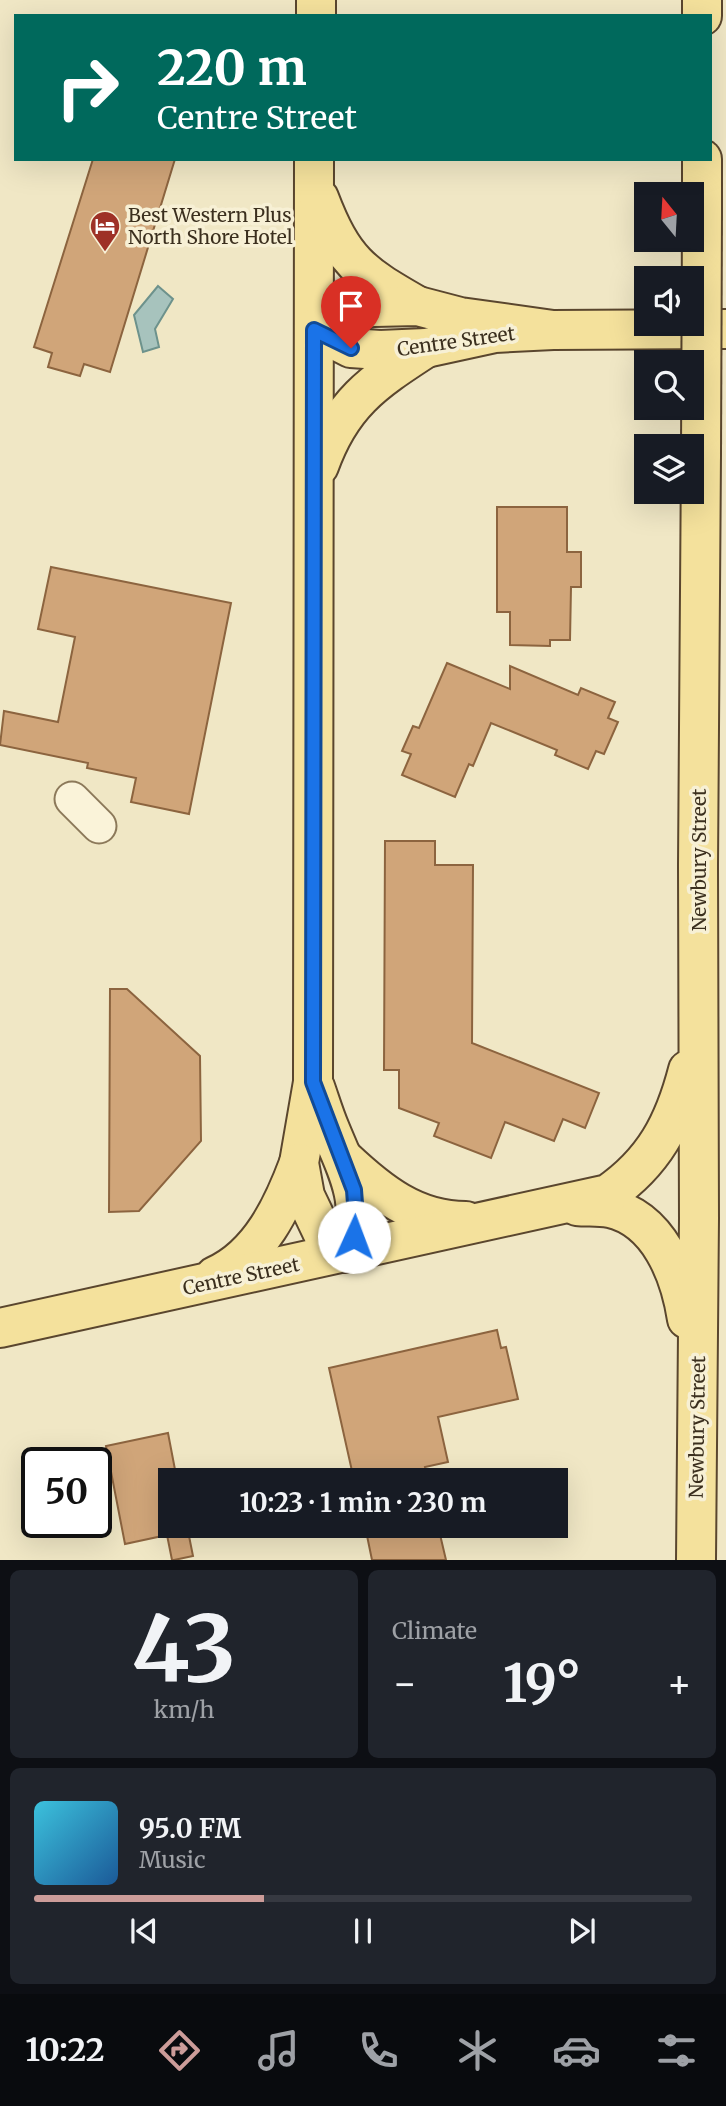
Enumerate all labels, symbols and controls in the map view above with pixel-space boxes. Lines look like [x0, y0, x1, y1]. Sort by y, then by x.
text: 220 m [157, 37, 307, 98]
icon: right [42, 42, 133, 133]
text: Centre Street [157, 98, 357, 138]
north arrow [634, 182, 704, 252]
map controls [634, 182, 704, 504]
place label: Best Western Plus North Shore Hotel [128, 203, 293, 249]
hotel icon: Best Western Plus North Shore Hotel [88, 209, 122, 253]
button: sound [634, 266, 704, 336]
pin [321, 276, 381, 348]
icon: arrive [332, 287, 370, 325]
street label: Centre Street [396, 321, 517, 361]
button: search [634, 350, 704, 420]
button: layers [634, 434, 704, 504]
street label: Newbury Street [687, 788, 711, 931]
position arrow [317, 1200, 391, 1274]
street label: Centre Street [180, 1252, 302, 1300]
street label: Newbury Street [684, 1355, 710, 1499]
speed limit sign: 50 [21, 1447, 112, 1538]
text: 10:23 · 1 min · 230 m [240, 1486, 486, 1519]
text: 43 [132, 1592, 236, 1707]
text: Climate [392, 1616, 477, 1645]
text: 19° [503, 1651, 581, 1716]
text: − [392, 1660, 417, 1707]
text: + [667, 1660, 692, 1707]
text: km/h [154, 1695, 214, 1724]
text: 95.0 FM [139, 1812, 241, 1845]
text: Music [139, 1845, 206, 1874]
icon: previous [125, 1912, 163, 1950]
icon: pause [344, 1912, 382, 1950]
icon: next [563, 1912, 601, 1950]
icon: directions [155, 2026, 204, 2075]
icon: music [254, 2026, 303, 2075]
icon: phone [354, 2026, 403, 2075]
icon: climate [453, 2026, 502, 2075]
icon: car [552, 2026, 601, 2075]
icon: filters [652, 2026, 701, 2075]
text: 10:22 [25, 2030, 105, 2070]

